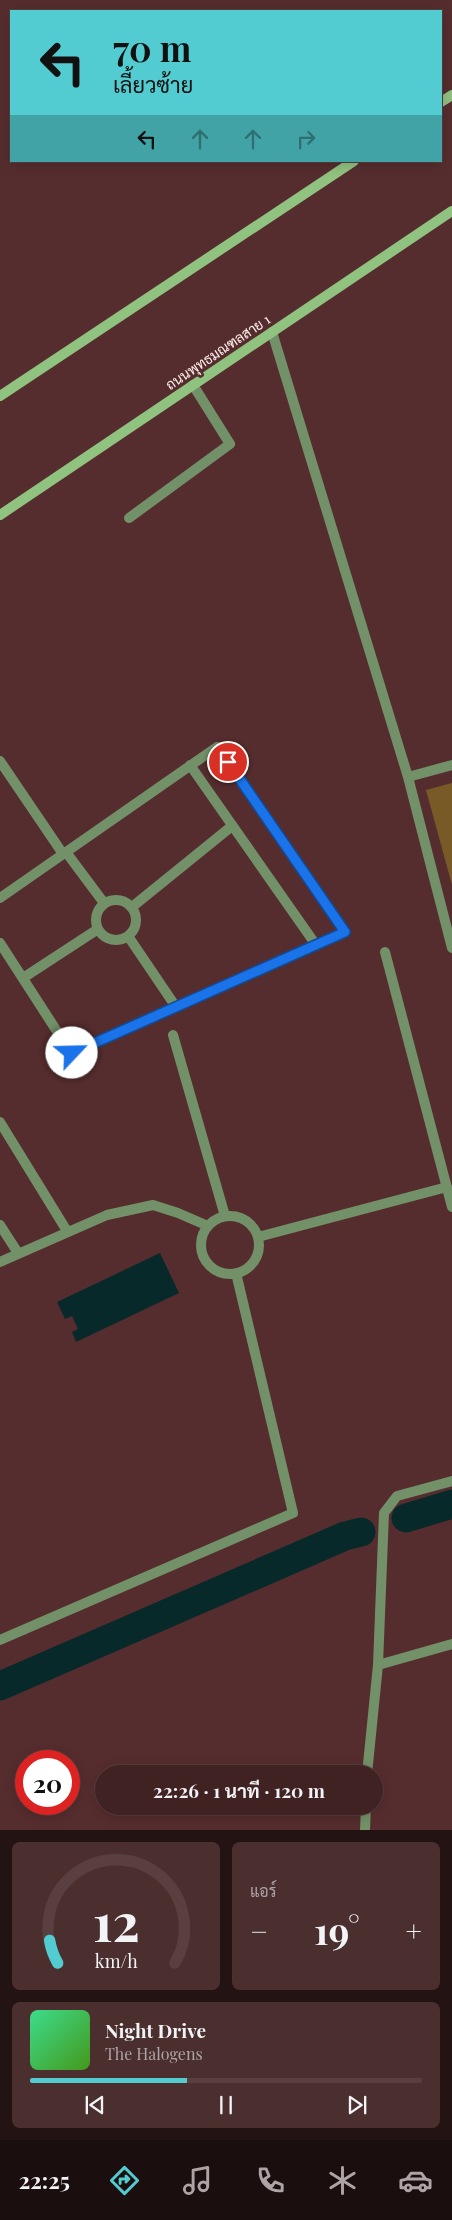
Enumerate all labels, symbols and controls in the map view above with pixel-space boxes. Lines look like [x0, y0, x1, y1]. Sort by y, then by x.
text: 70 m [113, 24, 191, 71]
icon: left [30, 30, 95, 95]
text: เลี้ยวซ้าย [113, 69, 193, 99]
icon: left [133, 125, 161, 153]
icon: ahead [186, 125, 214, 153]
icon: ahead [239, 125, 267, 153]
icon: right [292, 125, 320, 153]
street label: ถนนพุทธมณฑลสาย 1 [162, 309, 274, 395]
pin [207, 741, 249, 783]
icon: arrive [214, 748, 242, 776]
position arrow [45, 1026, 97, 1078]
speed limit sign: 20 [15, 1750, 80, 1815]
text: 22:26 · 1 นาที · 120 m [153, 1777, 325, 1803]
text: แอร์ [250, 1880, 276, 1901]
text: 12 [92, 1886, 140, 1955]
text: 19° [314, 1904, 360, 1955]
text: − [250, 1912, 268, 1949]
text: + [406, 1912, 422, 1949]
text: km/h [95, 1949, 138, 1972]
text: Night Drive [105, 2017, 206, 2043]
text: The Halogens [105, 2043, 203, 2064]
icon: previous [81, 2091, 109, 2119]
icon: pause [212, 2091, 240, 2119]
icon: next [343, 2091, 371, 2119]
icon: directions [107, 2163, 142, 2198]
icon: music [180, 2163, 215, 2198]
icon: phone [253, 2163, 288, 2198]
icon: climate [325, 2163, 360, 2198]
icon: car [398, 2163, 433, 2198]
text: 22:25 [19, 2165, 70, 2195]

